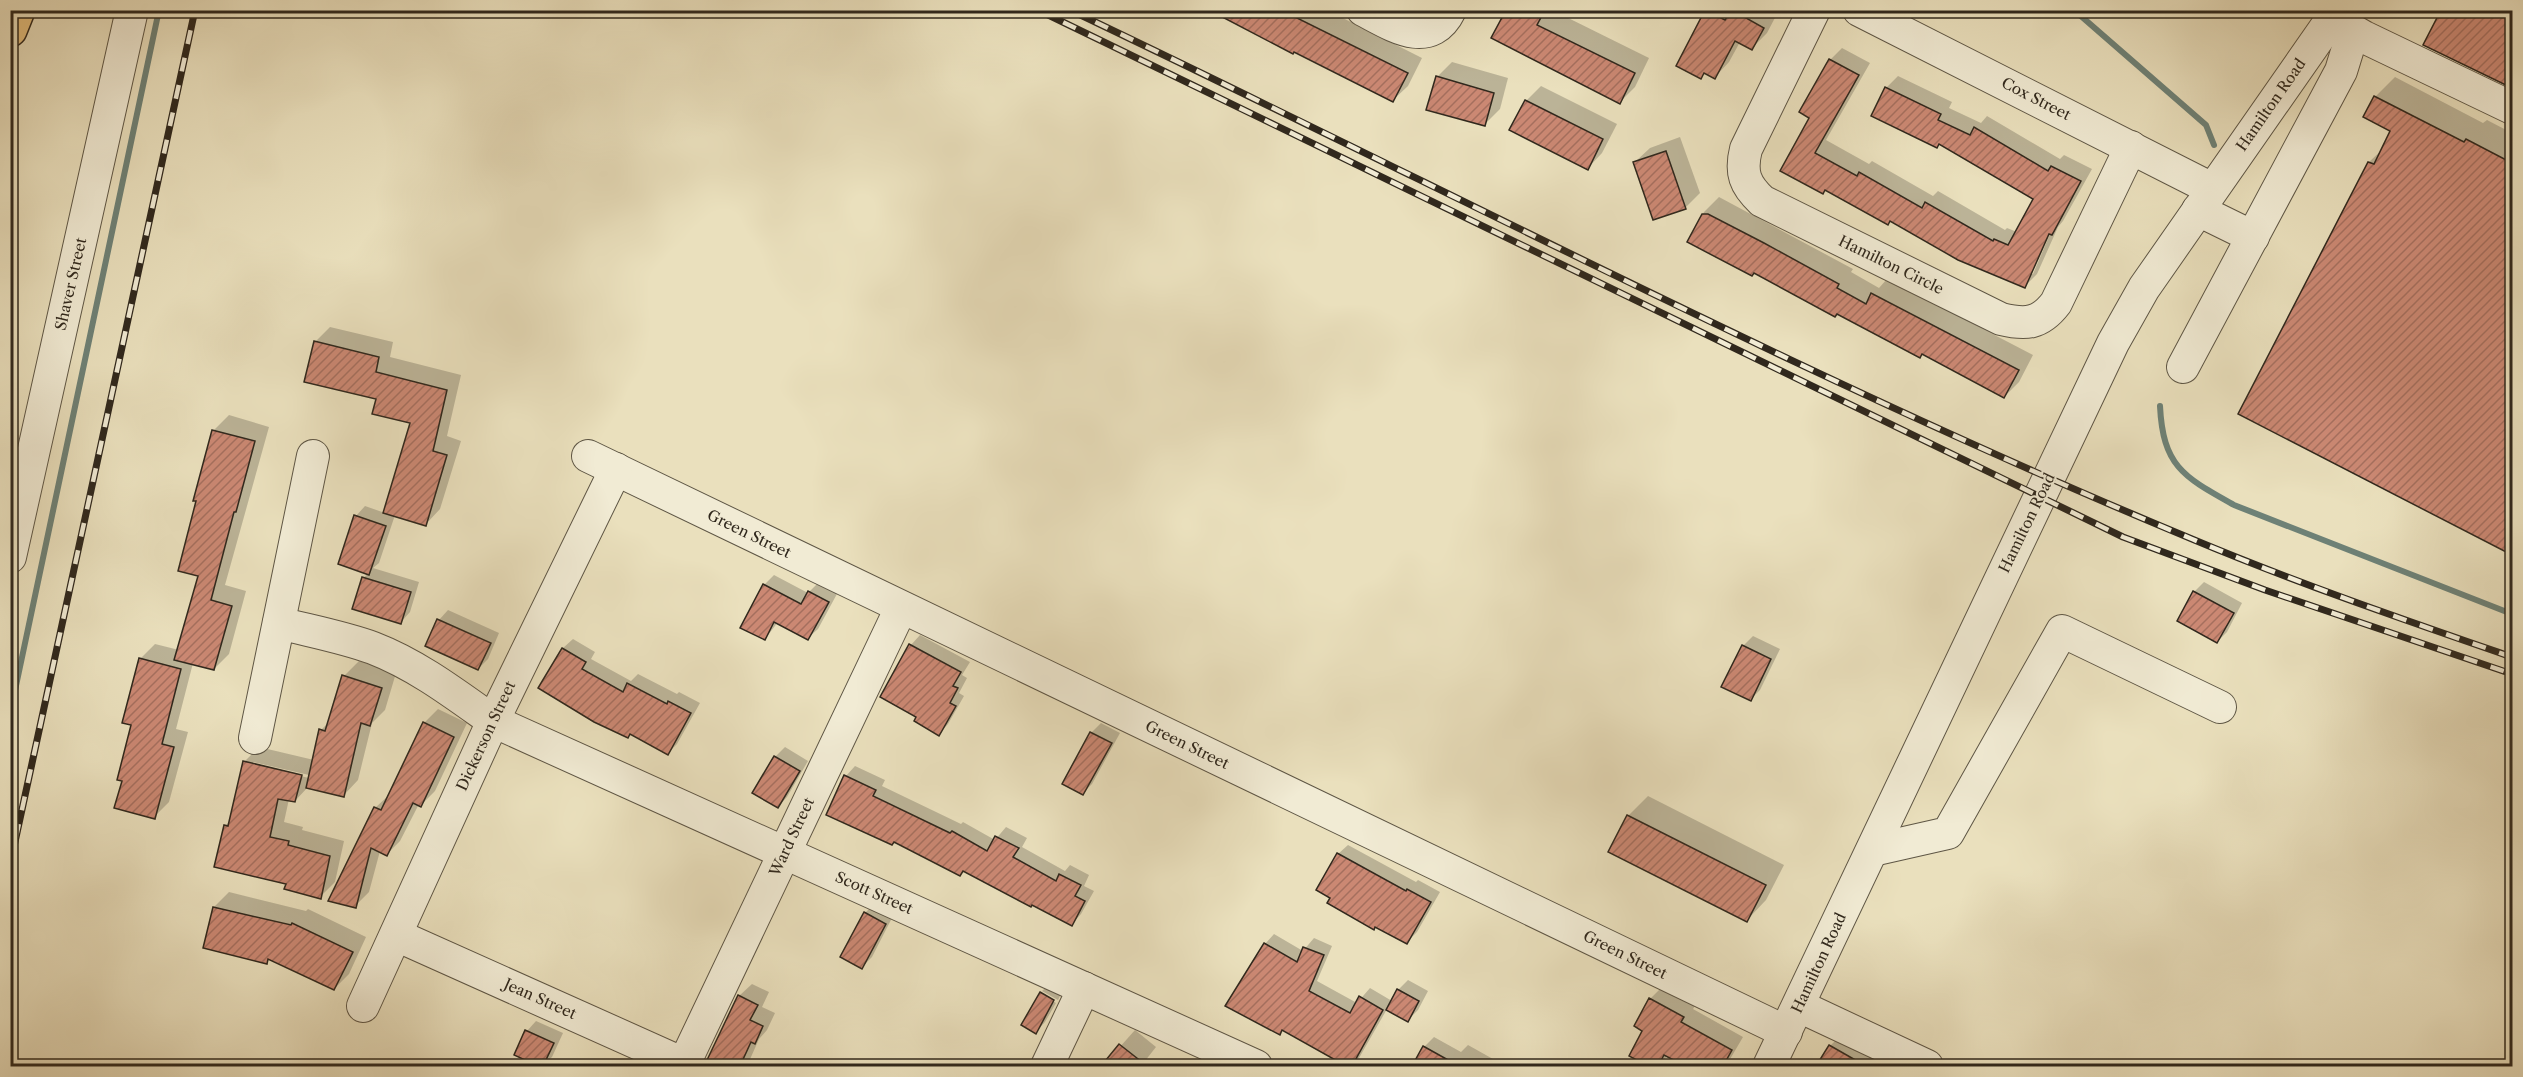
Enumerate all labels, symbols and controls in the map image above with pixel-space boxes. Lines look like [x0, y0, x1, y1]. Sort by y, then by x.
street label: Hamilton Road [2232, 55, 2310, 155]
street label: Cox Street [1998, 73, 2075, 124]
street label: Hamilton Circle [1836, 231, 1947, 298]
street label: Shaver Street [51, 235, 91, 332]
street label: Hamilton Road [1994, 470, 2059, 576]
street label: Green Street [704, 505, 795, 562]
street label: Dickerson Street [452, 677, 520, 794]
street label: Green Street [1142, 716, 1233, 773]
street label: Ward Street [765, 794, 818, 880]
street label: Scott Street [832, 867, 917, 918]
street label: Hamilton Road [1787, 910, 1850, 1016]
street label: Green Street [1580, 926, 1671, 983]
street label: Jean Street [499, 973, 580, 1023]

